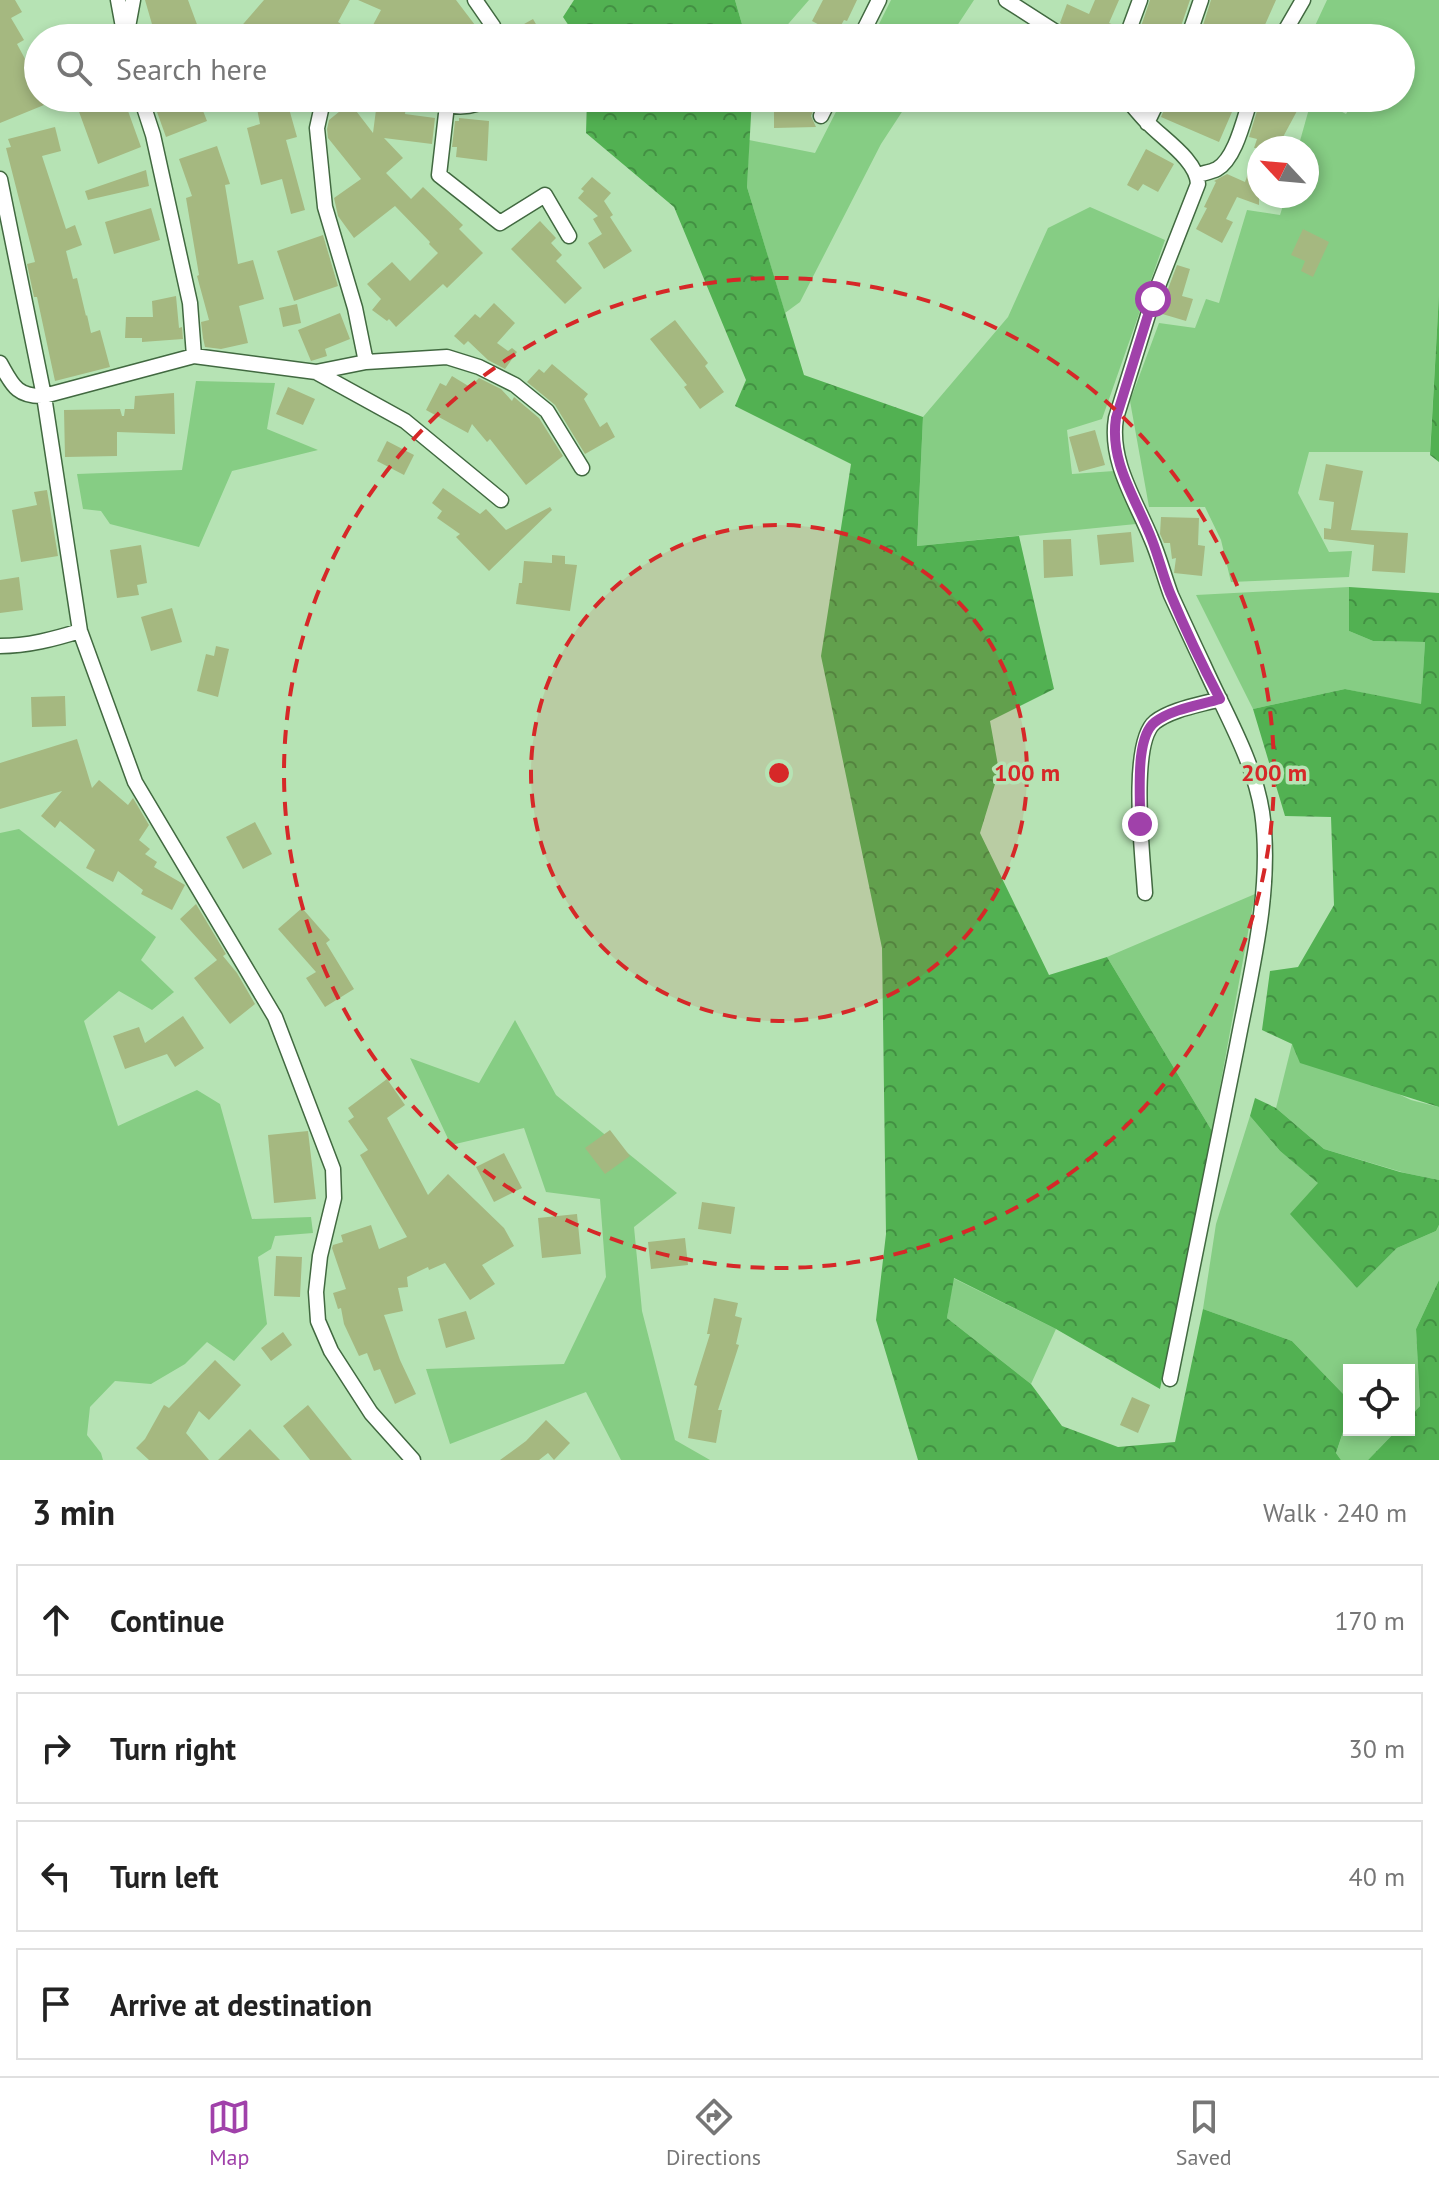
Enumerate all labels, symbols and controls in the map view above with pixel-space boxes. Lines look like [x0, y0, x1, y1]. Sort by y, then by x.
search box [24, 24, 1415, 112]
icon: search [52, 46, 96, 90]
text: Search here [116, 49, 267, 88]
north arrow [1247, 136, 1319, 208]
route start [1135, 281, 1171, 317]
text: 100 m [994, 757, 1060, 788]
text: 200 m [1241, 757, 1307, 788]
centre of rings [765, 759, 793, 787]
route end [1122, 806, 1158, 842]
map controls [1343, 1364, 1415, 1436]
button: locate [1343, 1364, 1415, 1436]
text: 3 min [32, 1490, 115, 1534]
text: Walk · 240 m [1263, 1496, 1407, 1529]
icon: ahead [34, 1598, 78, 1642]
text: Continue [110, 1601, 224, 1640]
text: 170 m [1334, 1604, 1405, 1637]
icon: right [34, 1726, 78, 1770]
text: Turn right [110, 1729, 236, 1768]
text: 30 m [1349, 1732, 1405, 1765]
icon: left [34, 1854, 78, 1898]
text: Turn left [110, 1857, 218, 1896]
text: 40 m [1349, 1860, 1405, 1893]
icon: arrive [34, 1982, 78, 2026]
text: Arrive at destination [110, 1985, 372, 2024]
tab: Map [207, 2095, 251, 2171]
tab: Directions [666, 2095, 761, 2171]
tab: Saved [1176, 2095, 1232, 2171]

